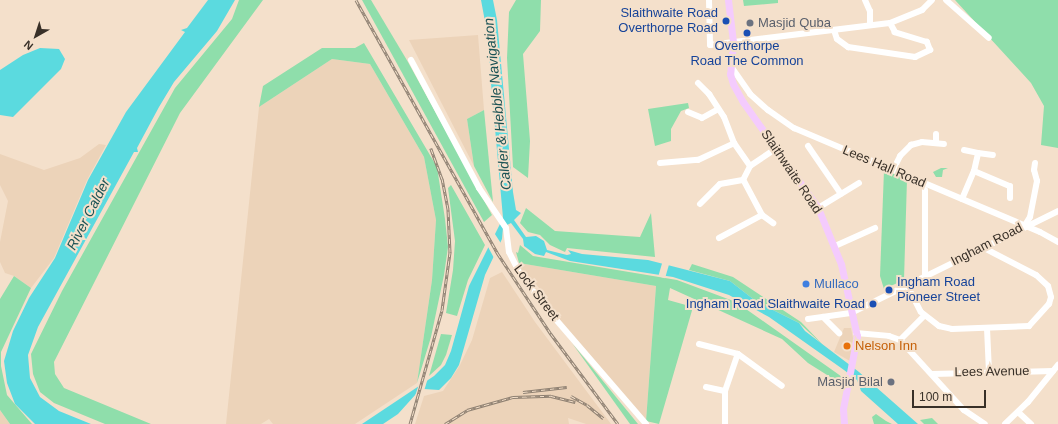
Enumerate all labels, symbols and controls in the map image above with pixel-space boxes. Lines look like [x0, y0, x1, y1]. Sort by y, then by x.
place label: Slaithwaite Road Overthorpe Road [618, 6, 718, 37]
place label: Masjid Quba [758, 15, 831, 31]
north arrow [16, 16, 56, 56]
marker: Slaithwaite Road Overthorpe Road [721, 16, 731, 26]
water label: Calder & Hebble Navigation [480, 17, 514, 191]
marker: Masjid Quba [745, 18, 755, 28]
marker: Overthorpe Road The Common [742, 28, 752, 38]
text: N [22, 38, 35, 52]
place label: Overthorpe Road The Common [690, 39, 804, 70]
street label: Slaithwaite Road [757, 127, 825, 217]
street label: Lees Hall Road [840, 142, 928, 192]
water label: River Calder [63, 176, 113, 252]
street label: Ingham Road [949, 220, 1025, 270]
street label: Lock Street [510, 262, 562, 324]
place label: Ingham Road Pioneer Street [897, 275, 980, 306]
place label: Mullaco [814, 276, 859, 292]
marker: Mullaco [801, 279, 811, 289]
marker: Ingham Road Pioneer Street [884, 285, 894, 295]
place label: Ingham Road Slaithwaite Road [686, 296, 865, 312]
marker: Ingham Road Slaithwaite Road [868, 299, 878, 309]
place label: Nelson Inn [855, 338, 917, 354]
marker: Nelson Inn [842, 341, 852, 351]
street label: Lees Avenue [954, 364, 1030, 380]
place label: Masjid Bilal [817, 374, 883, 390]
marker: Masjid Bilal [886, 377, 896, 387]
scale bar [914, 382, 988, 408]
text: 100 m [919, 390, 952, 404]

